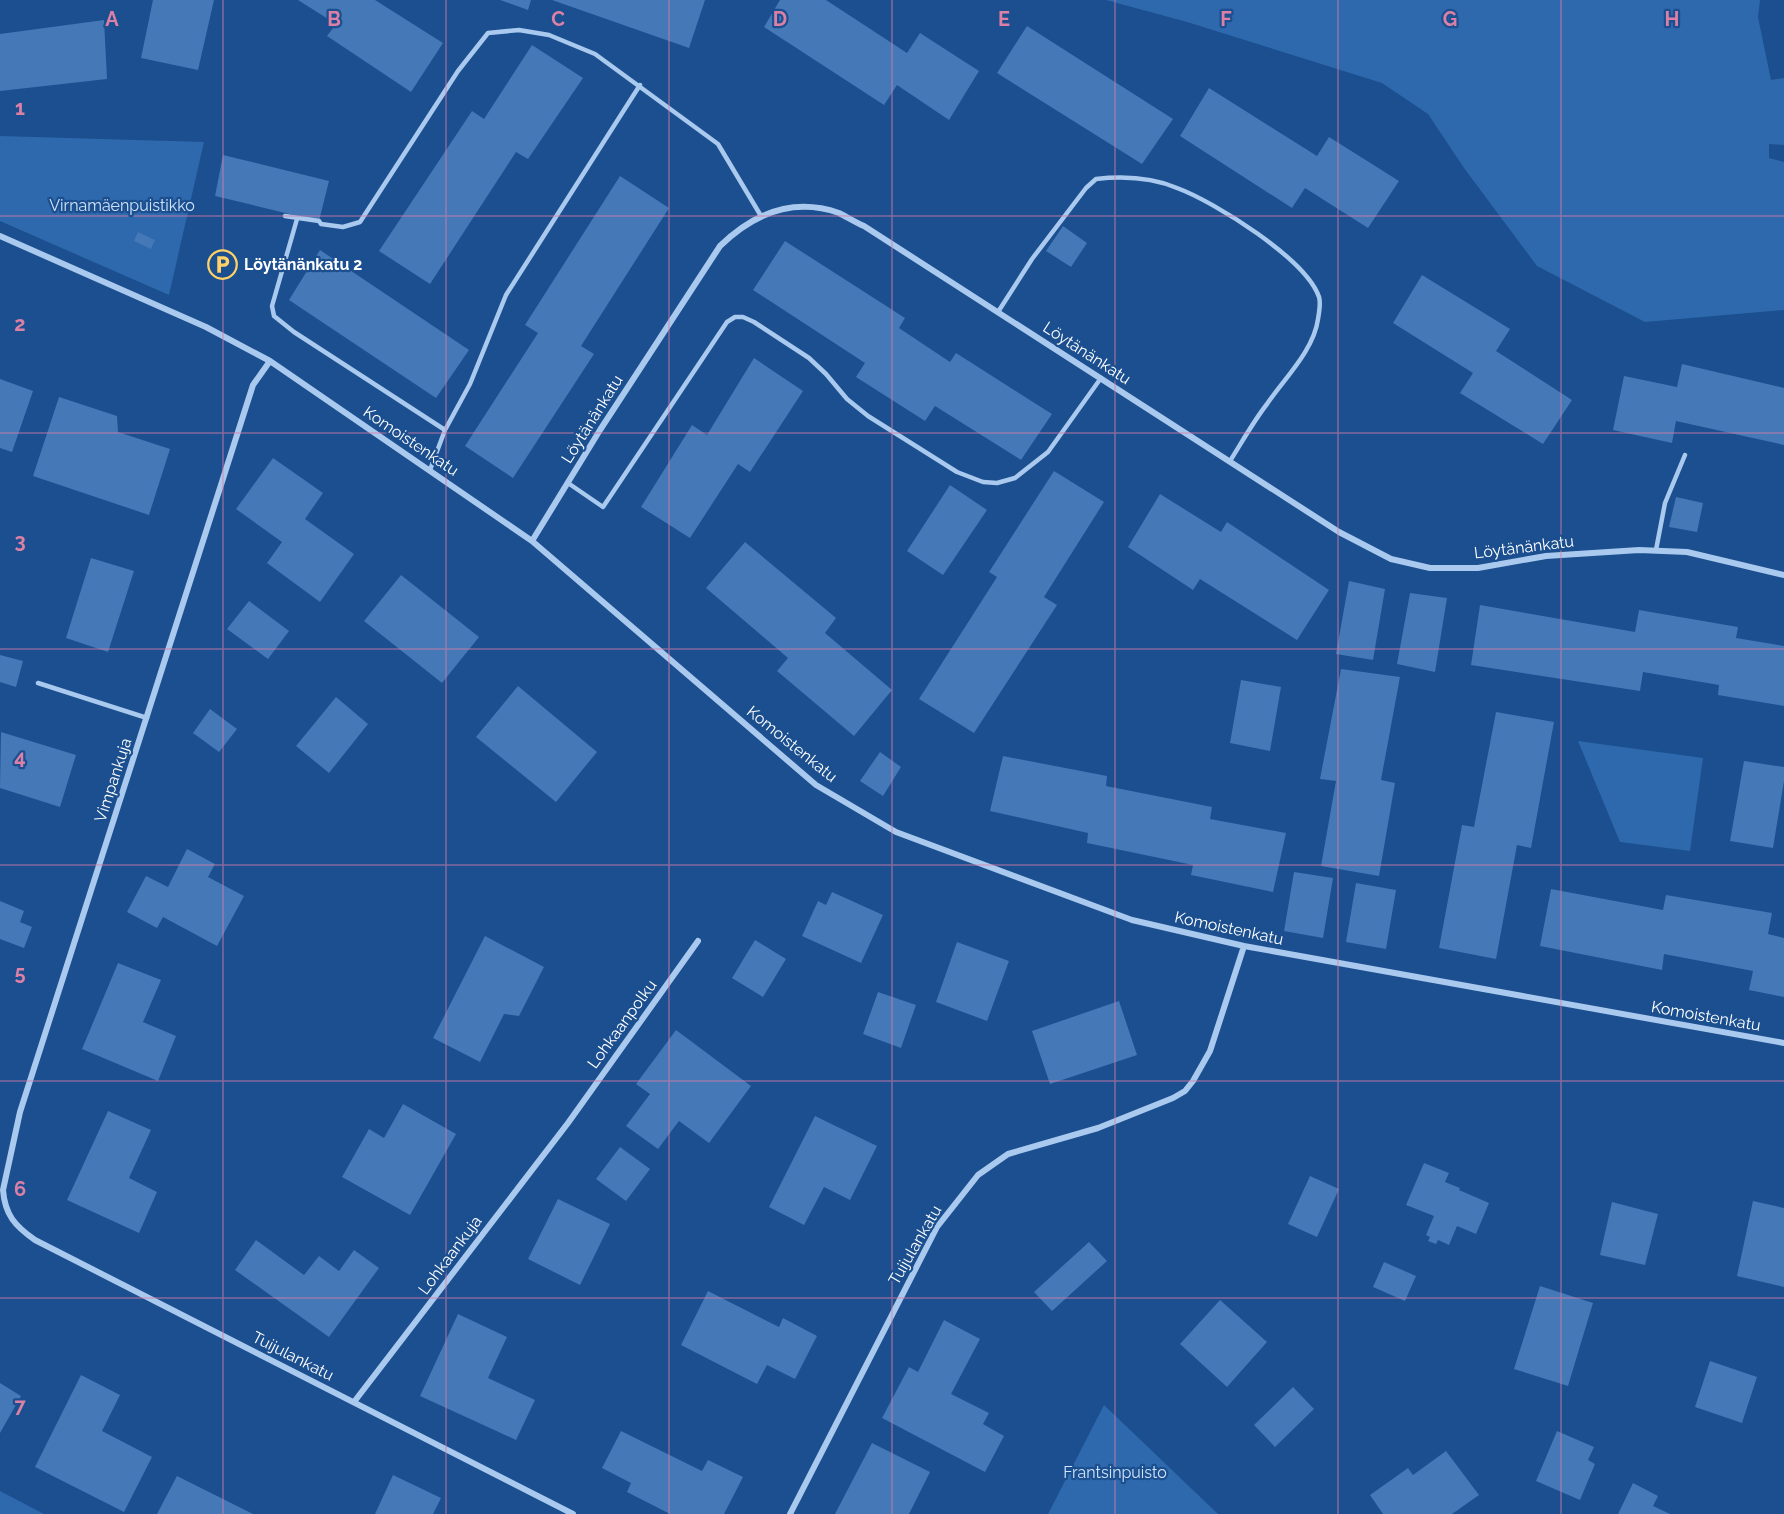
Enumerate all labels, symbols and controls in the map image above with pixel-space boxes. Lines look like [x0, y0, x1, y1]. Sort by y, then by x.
text: A [105, 7, 119, 31]
text: B [327, 7, 341, 31]
text: C [551, 7, 565, 31]
text: D [773, 7, 787, 31]
text: E [998, 7, 1010, 31]
text: F [1220, 7, 1232, 31]
text: G [1443, 7, 1457, 31]
text: H [1665, 7, 1679, 31]
text: 1 [15, 96, 25, 120]
park label: Virnamäenpuistikko [49, 196, 195, 215]
parking icon: Löytänänkatu 2 [207, 248, 239, 280]
place label: Löytänänkatu 2 [244, 255, 362, 274]
text: 2 [14, 312, 26, 336]
street label: Löytänänkatu [1040, 318, 1134, 388]
street label: Löytänänkatu [557, 371, 627, 467]
street label: Komoistenkatu [360, 402, 462, 480]
text: 3 [14, 529, 26, 553]
street label: Löytänänkatu [1473, 531, 1575, 563]
street label: Komoistenkatu [743, 702, 841, 786]
street label: Vimpankuja [90, 736, 136, 824]
text: 4 [14, 745, 26, 769]
street label: Komoistenkatu [1173, 907, 1285, 949]
text: 5 [14, 961, 26, 985]
street label: Lohkaanpolku [583, 976, 661, 1072]
street label: Komoistenkatu [1650, 997, 1762, 1035]
text: 6 [14, 1177, 26, 1201]
street label: Tuijulankatu [885, 1202, 945, 1288]
street label: Lohkaankuja [414, 1212, 486, 1298]
street label: Tuijulankatu [249, 1327, 337, 1385]
text: 7 [14, 1394, 26, 1418]
park label: Frantsinpuisto [1063, 1463, 1167, 1482]

